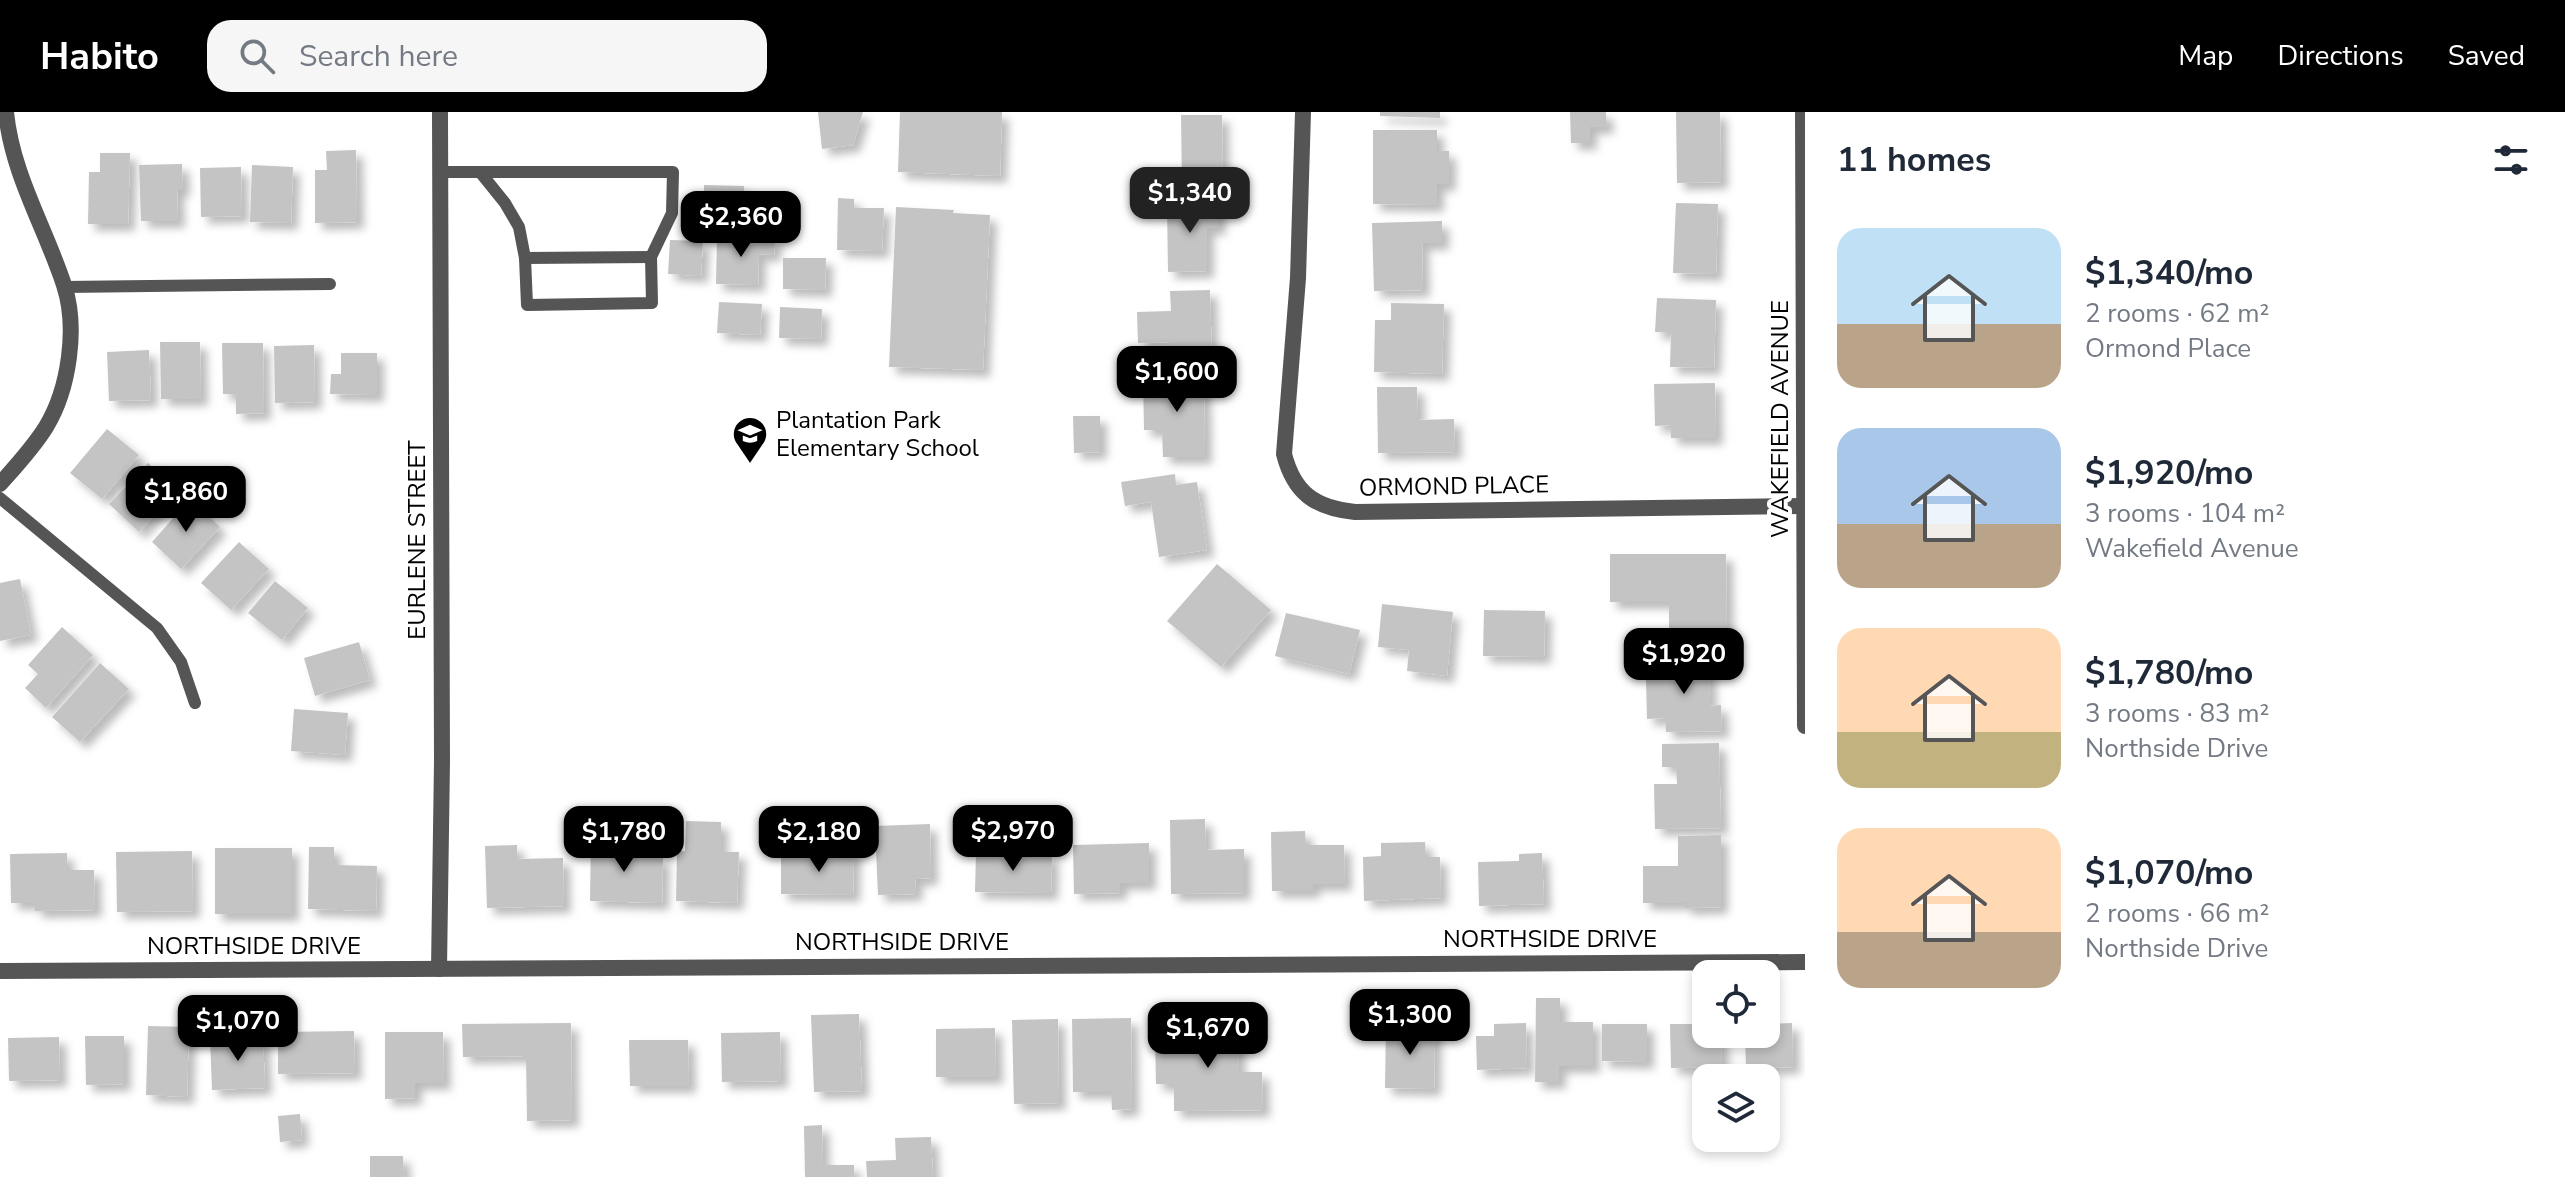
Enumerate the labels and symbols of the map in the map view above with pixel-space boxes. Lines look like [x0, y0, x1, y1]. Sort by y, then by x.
pin: $1,340 [1125, 167, 1255, 235]
pin: $2,360 [676, 191, 806, 259]
street label: WAKEFIELD AVENUE [1764, 300, 1796, 538]
pin: $1,600 [1112, 346, 1242, 414]
place label: Plantation Park Elementary School [776, 404, 979, 464]
school or university icon: Plantation Park Elementary School [731, 415, 769, 465]
street label: EURLENE STREET [401, 440, 433, 640]
pin: $1,860 [121, 466, 251, 534]
street label: ORMOND PLACE [1359, 468, 1549, 504]
pin: $1,920 [1619, 628, 1749, 696]
pin: $2,970 [948, 805, 1078, 873]
pin: $1,780 [559, 806, 689, 874]
pin: $2,180 [754, 806, 884, 874]
street label: NORTHSIDE DRIVE [1443, 923, 1657, 955]
street label: NORTHSIDE DRIVE [795, 926, 1009, 958]
street label: NORTHSIDE DRIVE [147, 930, 361, 962]
pin: $1,300 [1345, 989, 1475, 1057]
pin: $1,070 [173, 995, 303, 1063]
pin: $1,670 [1143, 1002, 1273, 1070]

